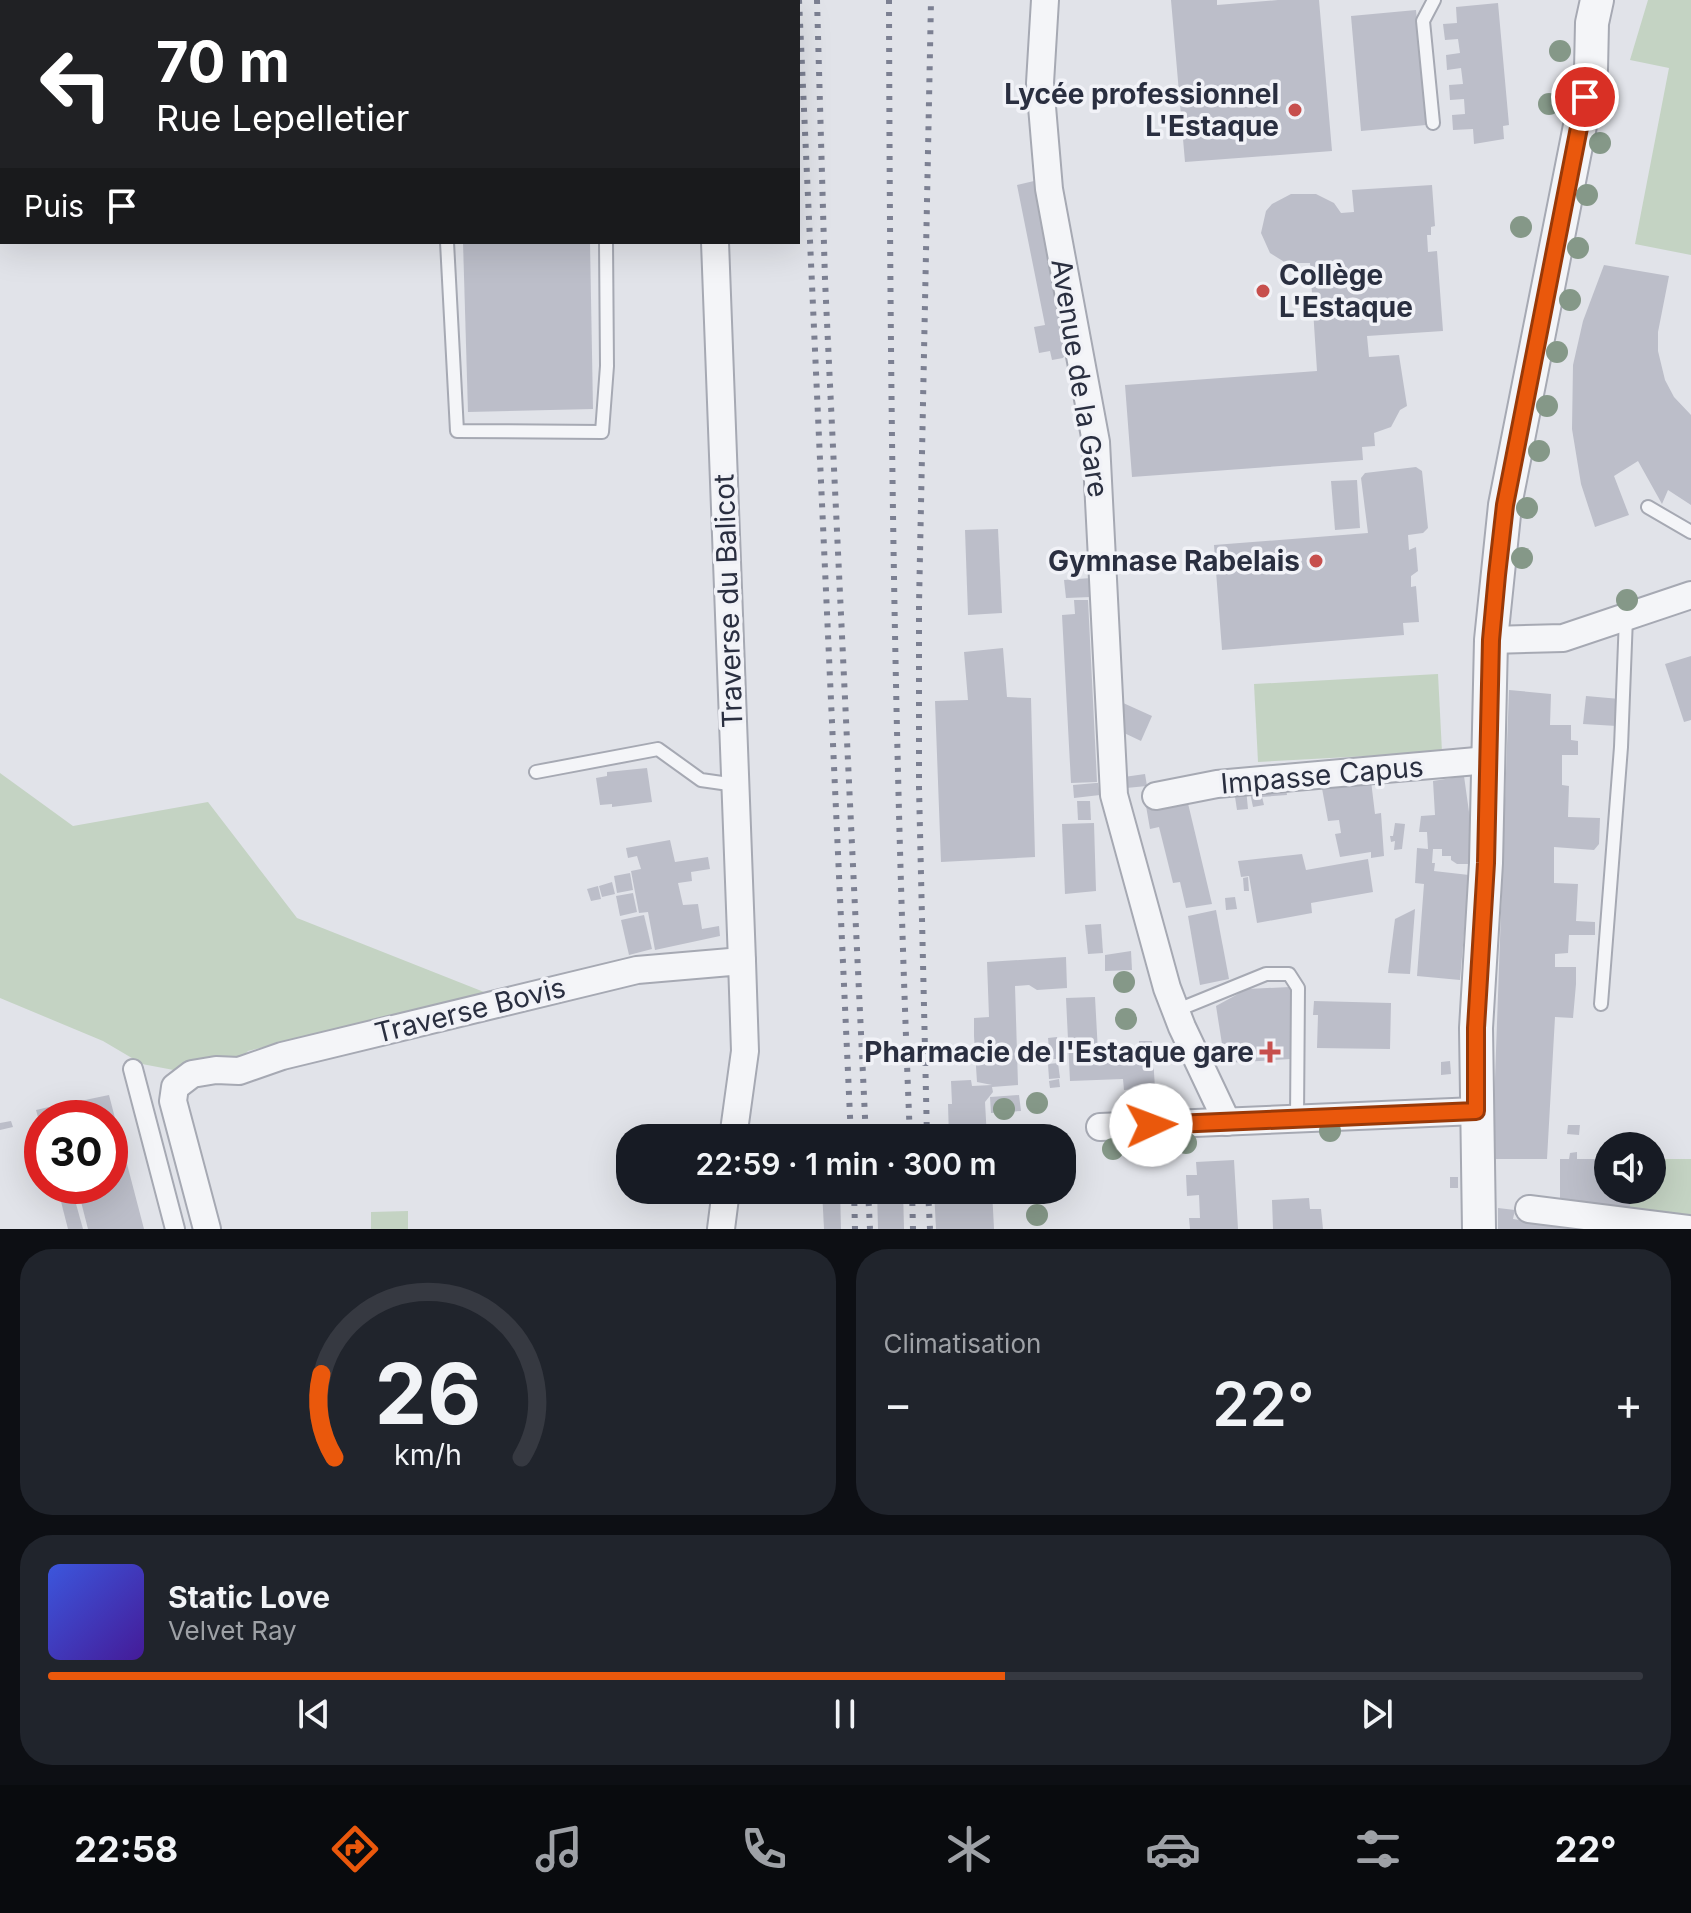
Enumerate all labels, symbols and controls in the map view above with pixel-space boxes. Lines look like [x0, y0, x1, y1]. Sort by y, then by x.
text: 70 m [156, 28, 290, 96]
icon: left [24, 32, 128, 136]
pin [1551, 63, 1619, 131]
icon: arrive [1563, 75, 1607, 119]
place label: Lycée professionnel L'Estaque [1004, 77, 1279, 143]
text: Rue Lepelletier [156, 96, 409, 140]
marker: Lycée professionnel L'Estaque [1286, 101, 1304, 119]
icon: arrive [100, 184, 144, 228]
text: Puis [24, 188, 84, 224]
street label: Avenue de la Gare [1044, 256, 1116, 500]
place label: Collège L'Estaque [1279, 258, 1413, 324]
marker: Collège L'Estaque [1254, 282, 1272, 300]
street label: Traverse du Balicot [707, 473, 749, 729]
place label: Gymnase Rabelais [1048, 544, 1300, 578]
marker: Gymnase Rabelais [1307, 552, 1325, 570]
street label: Impasse Capus [1219, 749, 1425, 801]
street label: Traverse Bovis [371, 970, 569, 1050]
place label: Pharmacie de l'Estaque gare [864, 1035, 1254, 1069]
marker: Pharmacie de l'Estaque gare [1261, 1043, 1279, 1061]
position arrow [1109, 1083, 1193, 1167]
speed limit sign: 30 [24, 1100, 128, 1204]
map controls [1594, 1132, 1666, 1204]
button: sound [1594, 1132, 1666, 1204]
text: 22:59 · 1 min · 300 m [695, 1146, 997, 1182]
text: Climatisation [884, 1328, 1041, 1359]
text: 26 [375, 1343, 481, 1444]
text: 22° [1212, 1368, 1314, 1440]
text: − [884, 1377, 913, 1431]
text: + [1614, 1377, 1643, 1431]
text: km/h [394, 1437, 462, 1472]
text: Static Love [168, 1579, 330, 1615]
text: Velvet Ray [168, 1615, 297, 1646]
icon: previous [292, 1692, 336, 1736]
icon: pause [823, 1692, 867, 1736]
icon: next [1355, 1692, 1399, 1736]
icon: directions [327, 1821, 383, 1877]
icon: music [531, 1821, 587, 1877]
icon: phone [736, 1821, 792, 1877]
icon: climate [941, 1821, 997, 1877]
icon: car [1145, 1821, 1201, 1877]
icon: filters [1350, 1821, 1406, 1877]
text: 22:58 [74, 1827, 178, 1871]
text: 22° [1555, 1827, 1617, 1871]

